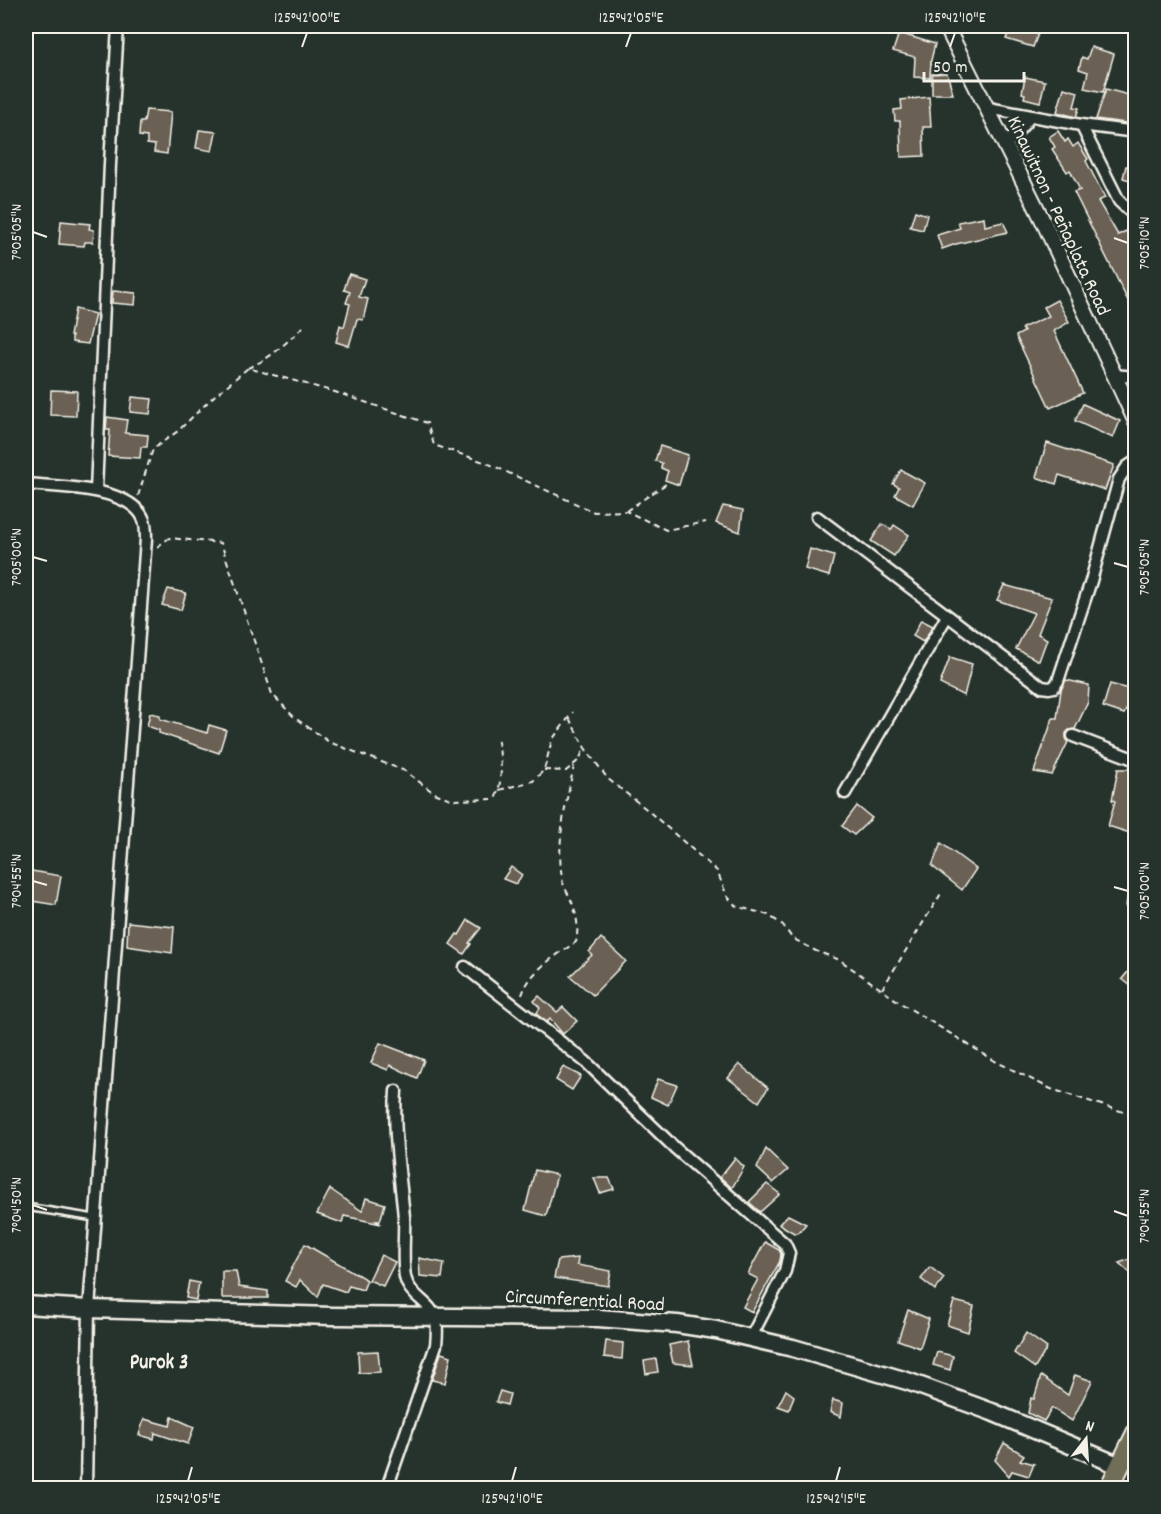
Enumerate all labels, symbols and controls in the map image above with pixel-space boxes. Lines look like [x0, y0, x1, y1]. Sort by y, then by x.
text: 125°42'00"E [274, 8, 340, 30]
text: 125°42'05"E [599, 8, 663, 30]
text: 125°42'10"E [925, 8, 986, 30]
scale bar [924, 45, 1024, 83]
text: 50 m [933, 56, 968, 81]
street label: Kinawitnon - Peñaplata Road [999, 112, 1116, 321]
text: 7°05'05"N [7, 204, 29, 260]
text: 7°05'10"N [1135, 217, 1157, 269]
text: 7°05'00"N [7, 528, 29, 586]
text: 7°05'05"N [1135, 539, 1157, 595]
text: 7°04'55"N [7, 854, 29, 908]
text: 7°05'00"N [1135, 862, 1157, 920]
text: 7°04'50"N [7, 1177, 29, 1233]
text: 7°04'55"N [1135, 1189, 1157, 1243]
street label: Circumferential Road [504, 1284, 665, 1320]
district label: Purok 3 [130, 1349, 188, 1379]
north arrow [1056, 1409, 1116, 1469]
text: N [1083, 1415, 1097, 1439]
text: 125°42'05"E [156, 1489, 220, 1511]
text: 125°42'10"E [482, 1489, 543, 1511]
text: 125°42'15"E [806, 1489, 866, 1511]

